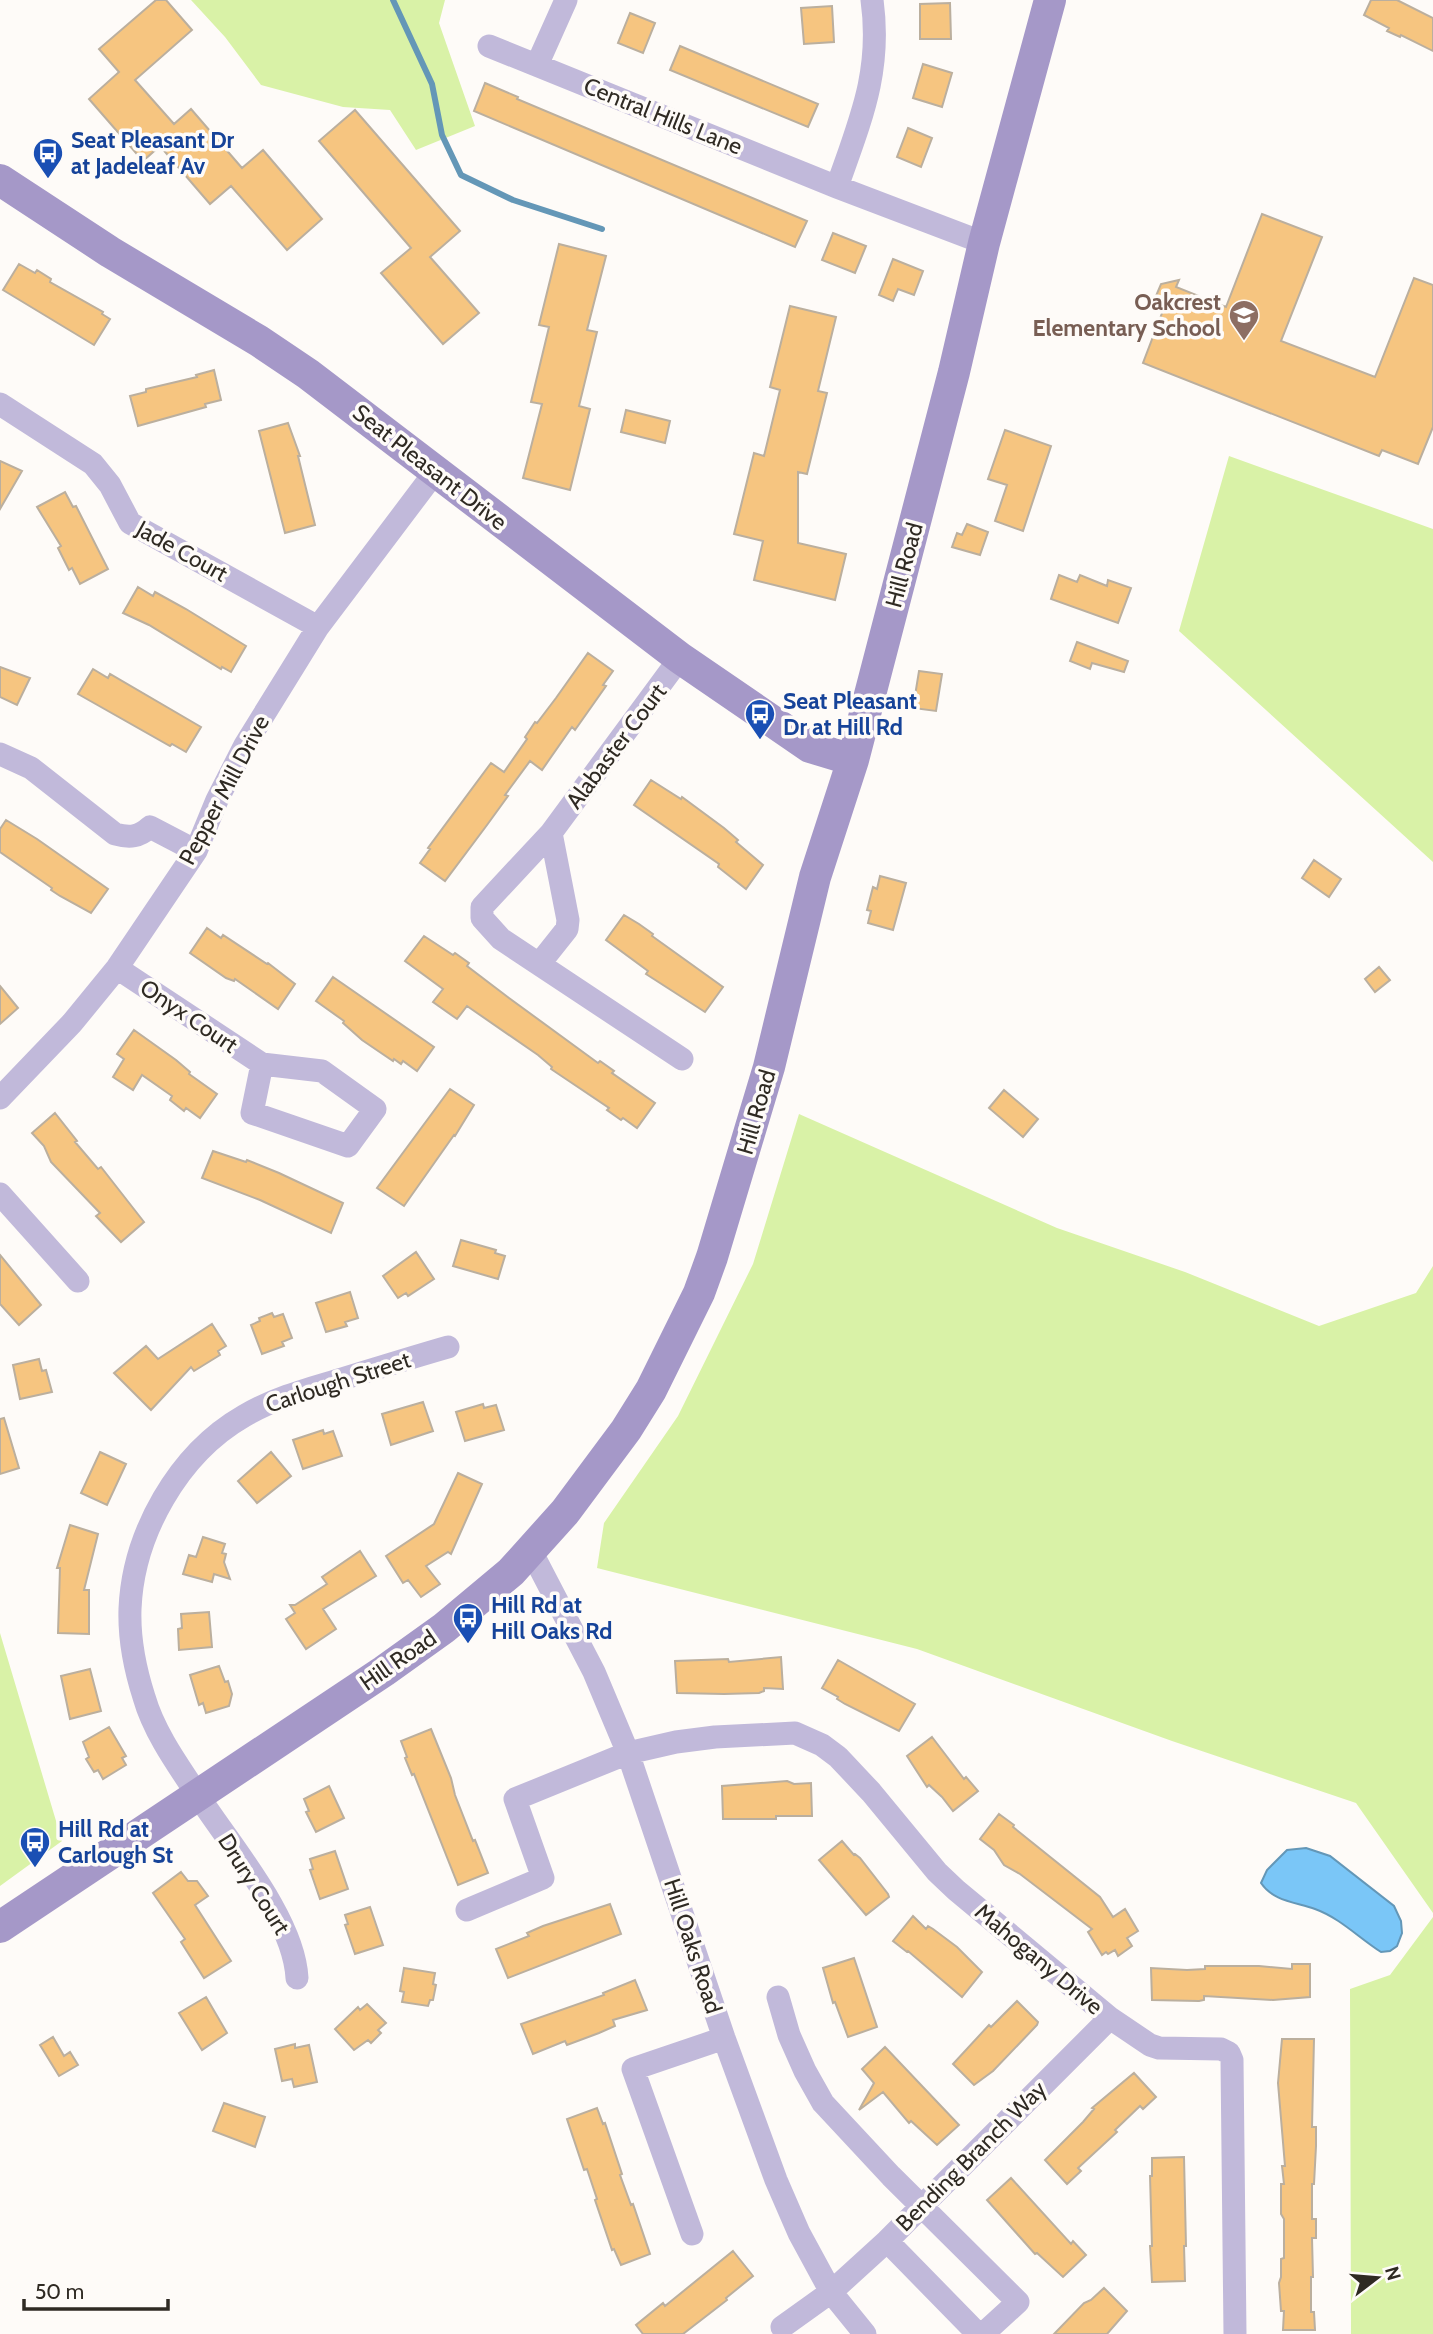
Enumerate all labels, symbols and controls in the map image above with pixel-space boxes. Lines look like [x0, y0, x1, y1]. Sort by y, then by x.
street label: Central Hills Lane [580, 71, 747, 161]
place label: Seat Pleasant Dr at Jadeleaf Av [71, 126, 235, 180]
bus stop icon: Seat Pleasant Dr at Jadeleaf Av [31, 136, 65, 180]
place label: Oakcrest Elementary School [1033, 288, 1221, 342]
school or university icon: Oakcrest Elementary School [1227, 298, 1261, 342]
street label: Seat Pleasant Drive [347, 398, 513, 536]
street label: Jade Court [131, 514, 233, 588]
street label: Hill Road [879, 519, 929, 611]
street label: Alabaster Court [560, 678, 672, 814]
place label: Seat Pleasant Dr at Hill Rd [783, 687, 917, 741]
bus stop icon: Seat Pleasant Dr at Hill Rd [743, 697, 777, 741]
street label: Pepper Mill Drive [173, 710, 275, 870]
street label: Onyx Court [135, 973, 243, 1059]
street label: Hill Road [731, 1066, 781, 1158]
street label: Carlough Street [262, 1345, 414, 1419]
place label: Hill Rd at Hill Oaks Rd [491, 1591, 612, 1645]
bus stop icon: Hill Rd at Hill Oaks Rd [451, 1601, 485, 1645]
street label: Hill Road [354, 1624, 442, 1696]
place label: Hill Rd at Carlough St [58, 1815, 173, 1869]
bus stop icon: Hill Rd at Carlough St [18, 1825, 52, 1869]
street label: Drury Court [212, 1828, 296, 1940]
street label: Hill Oaks Road [658, 1875, 728, 2017]
street label: Mahogany Drive [969, 1897, 1109, 2021]
street label: Bending Branch Way [890, 2075, 1052, 2237]
north arrow [1342, 2243, 1412, 2313]
text: N [1380, 2264, 1406, 2283]
scale bar [24, 2268, 168, 2312]
text: 50 m [35, 2279, 84, 2304]

